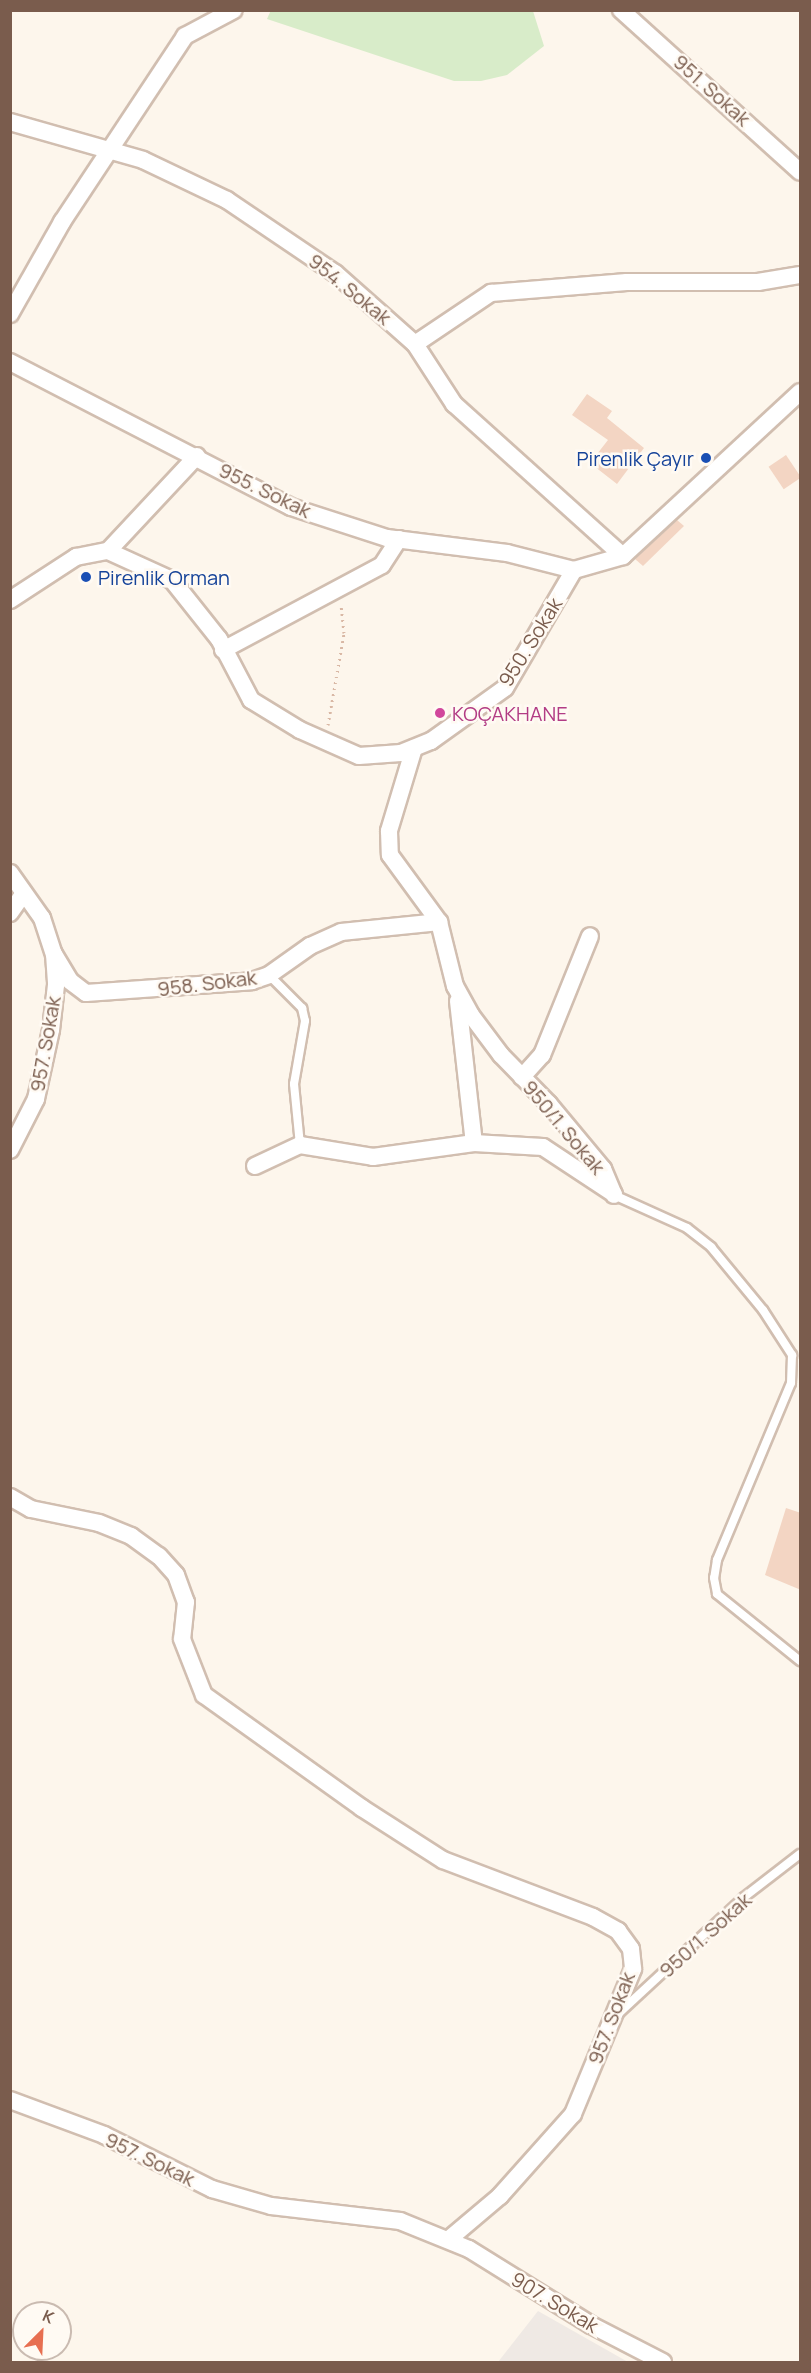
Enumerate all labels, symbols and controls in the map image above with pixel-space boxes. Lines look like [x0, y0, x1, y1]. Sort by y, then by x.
street label: 951. Sokak [669, 49, 755, 131]
street label: 954. Sokak [304, 248, 396, 330]
place label: Pirenlik Çayır [576, 446, 694, 470]
marker: Pirenlik Çayır [699, 451, 713, 465]
street label: 955. Sokak [215, 457, 315, 523]
place label: Pirenlik Orman [98, 565, 230, 589]
marker: Pirenlik Orman [79, 570, 93, 584]
street label: 950. Sokak [493, 593, 567, 691]
place label: KOÇAKHANE [452, 701, 568, 725]
marker: KOÇAKHANE [433, 706, 447, 720]
street label: 958. Sokak [156, 965, 258, 1001]
street label: 957. Sokak [25, 994, 65, 1094]
street label: 950/1. Sokak [518, 1075, 610, 1179]
street label: 950/1. Sokak [654, 1888, 756, 1982]
street label: 957. Sokak [582, 1968, 640, 2068]
street label: 957. Sokak [101, 2127, 199, 2191]
street label: 907. Sokak [507, 2267, 603, 2337]
north arrow [12, 2301, 72, 2361]
text: K [39, 2304, 58, 2329]

